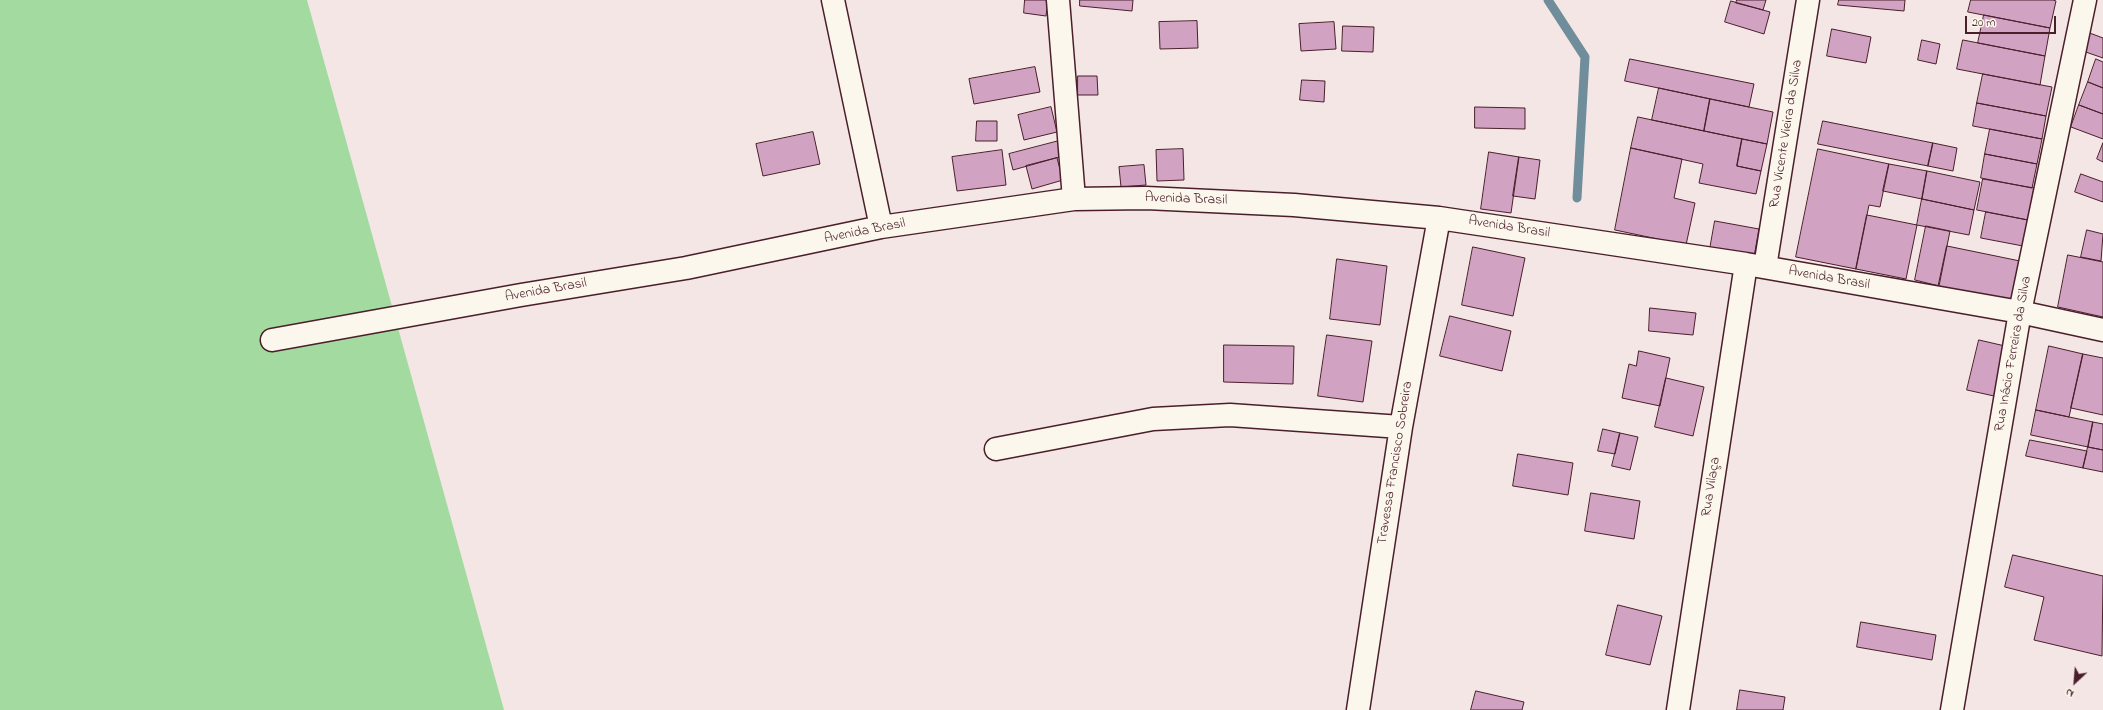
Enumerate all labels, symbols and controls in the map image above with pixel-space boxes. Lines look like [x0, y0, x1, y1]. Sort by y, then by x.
scale bar [1967, 8, 2058, 34]
text: 20 m [1972, 14, 1995, 32]
street label: Rua Vicente Vieira da Silva [1767, 59, 1807, 209]
street label: Avenida Brasil [1145, 190, 1227, 210]
street label: Avenida Brasil [1467, 213, 1551, 243]
street label: Avenida Brasil [823, 216, 907, 248]
street label: Avenida Brasil [1787, 264, 1871, 294]
street label: Rua Inácio Ferreira da Silva [1992, 275, 2036, 433]
street label: Avenida Brasil [504, 276, 588, 306]
street label: Travessa Francisco Sobreira [1375, 380, 1417, 546]
street label: Rua Vilaça [1699, 456, 1725, 518]
north arrow [2055, 662, 2095, 702]
text: N [2063, 684, 2077, 702]

